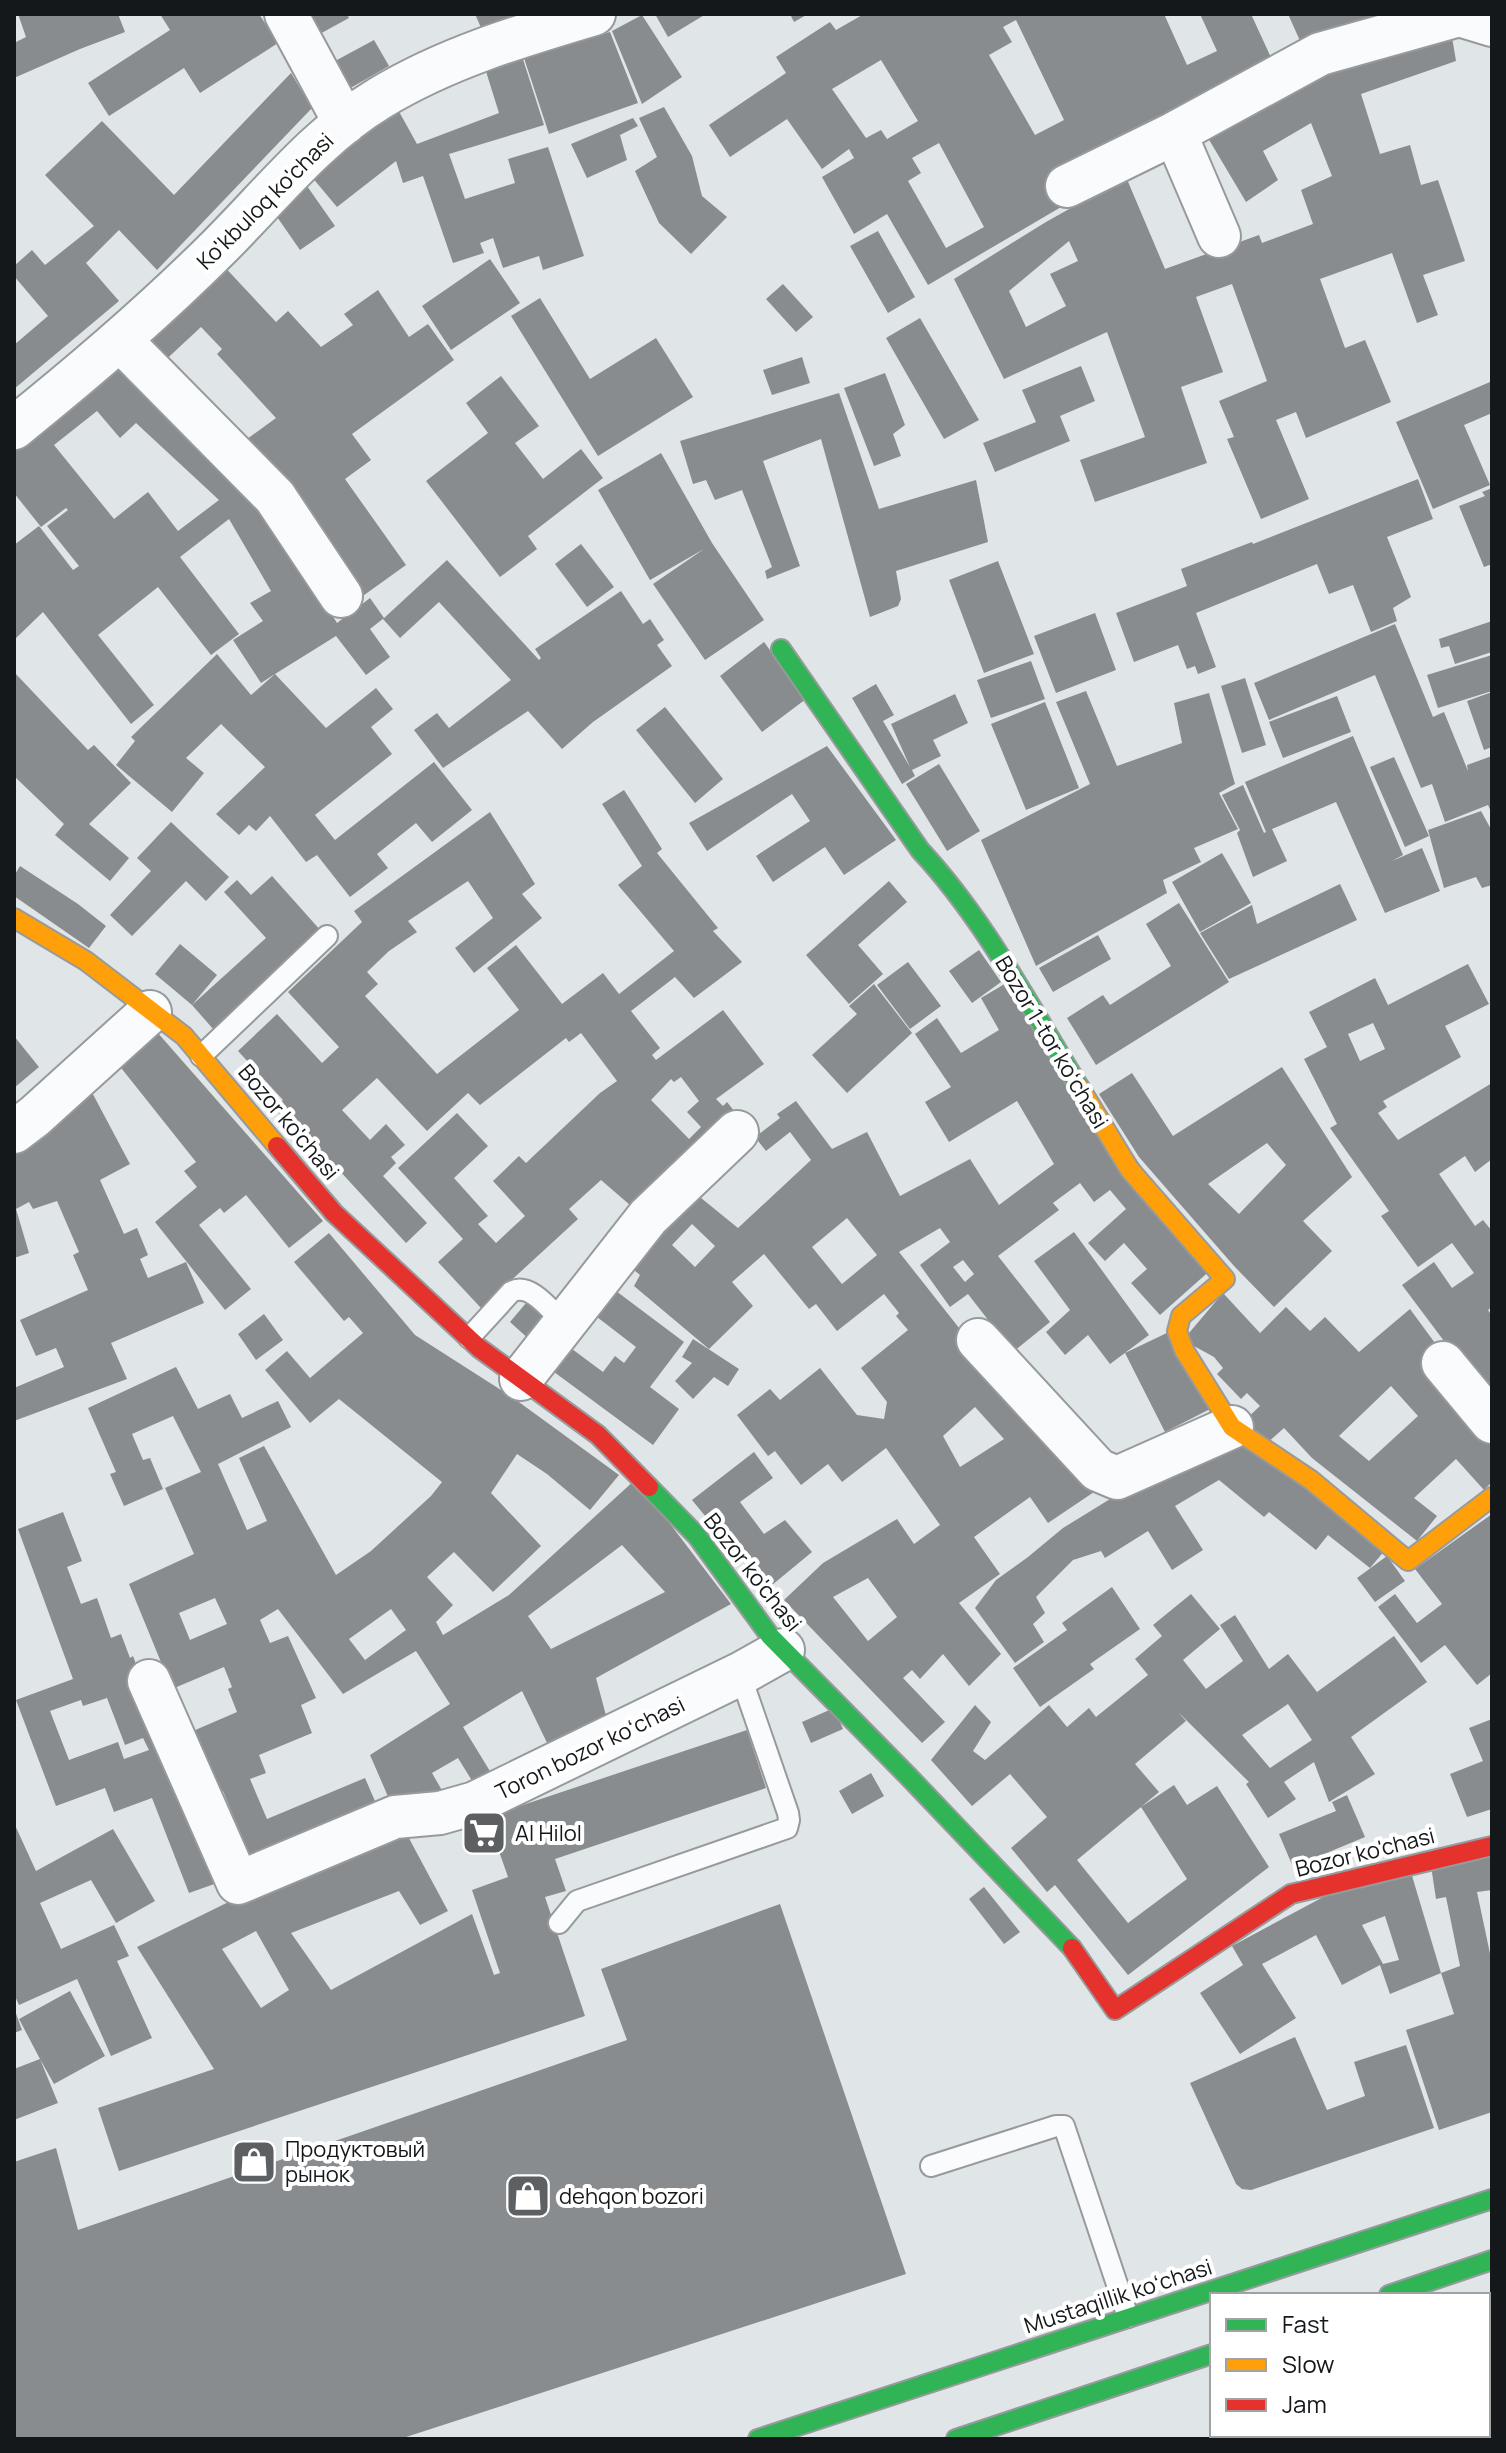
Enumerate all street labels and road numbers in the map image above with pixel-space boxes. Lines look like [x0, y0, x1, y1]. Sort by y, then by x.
street label: Ko'kbuloq ko'chasi [190, 126, 340, 276]
street label: Bozor 1-tor koʻchasi [989, 950, 1115, 1134]
street label: Bozor ko'chasi [232, 1058, 346, 1186]
street label: Bozor ko'chasi [697, 1507, 809, 1637]
street label: Toron bozor koʻchasi [490, 1689, 690, 1807]
street label: Bozor ko'chasi [1292, 1820, 1438, 1884]
street label: Mustaqillik koʻchasi [1020, 2251, 1216, 2341]

